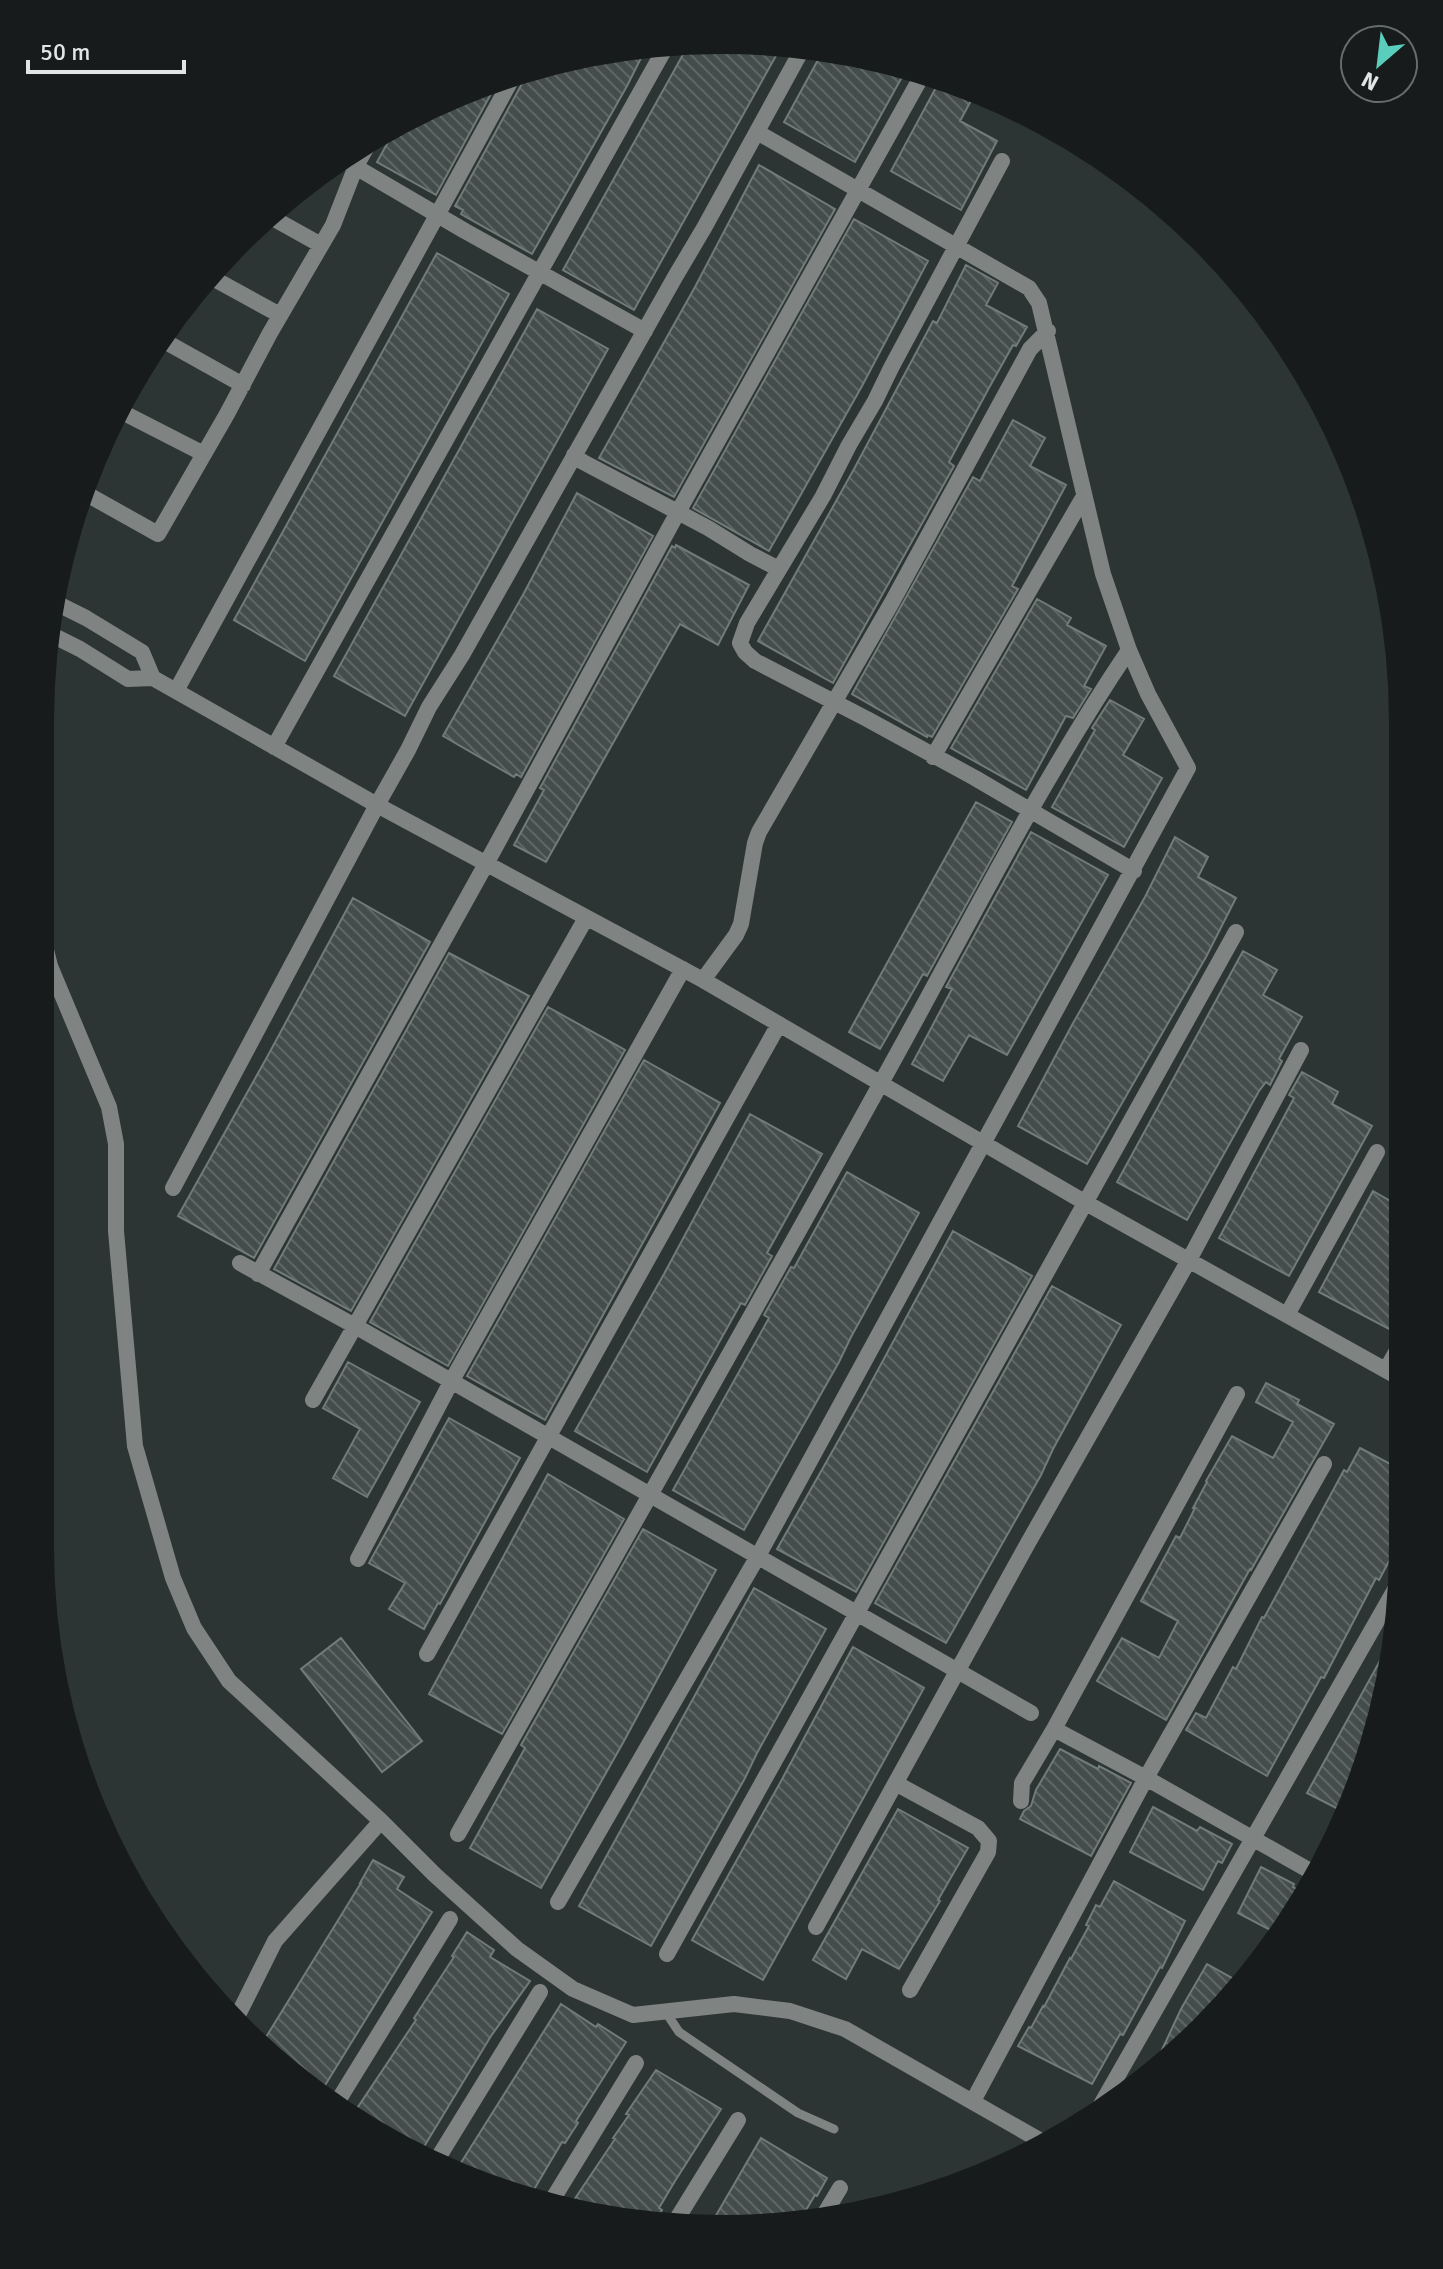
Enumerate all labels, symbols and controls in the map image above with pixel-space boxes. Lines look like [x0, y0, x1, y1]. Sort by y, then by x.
scale bar [28, 24, 184, 74]
north arrow [1339, 24, 1419, 104]
text: 50 m [40, 37, 90, 67]
text: N [1357, 66, 1383, 97]

